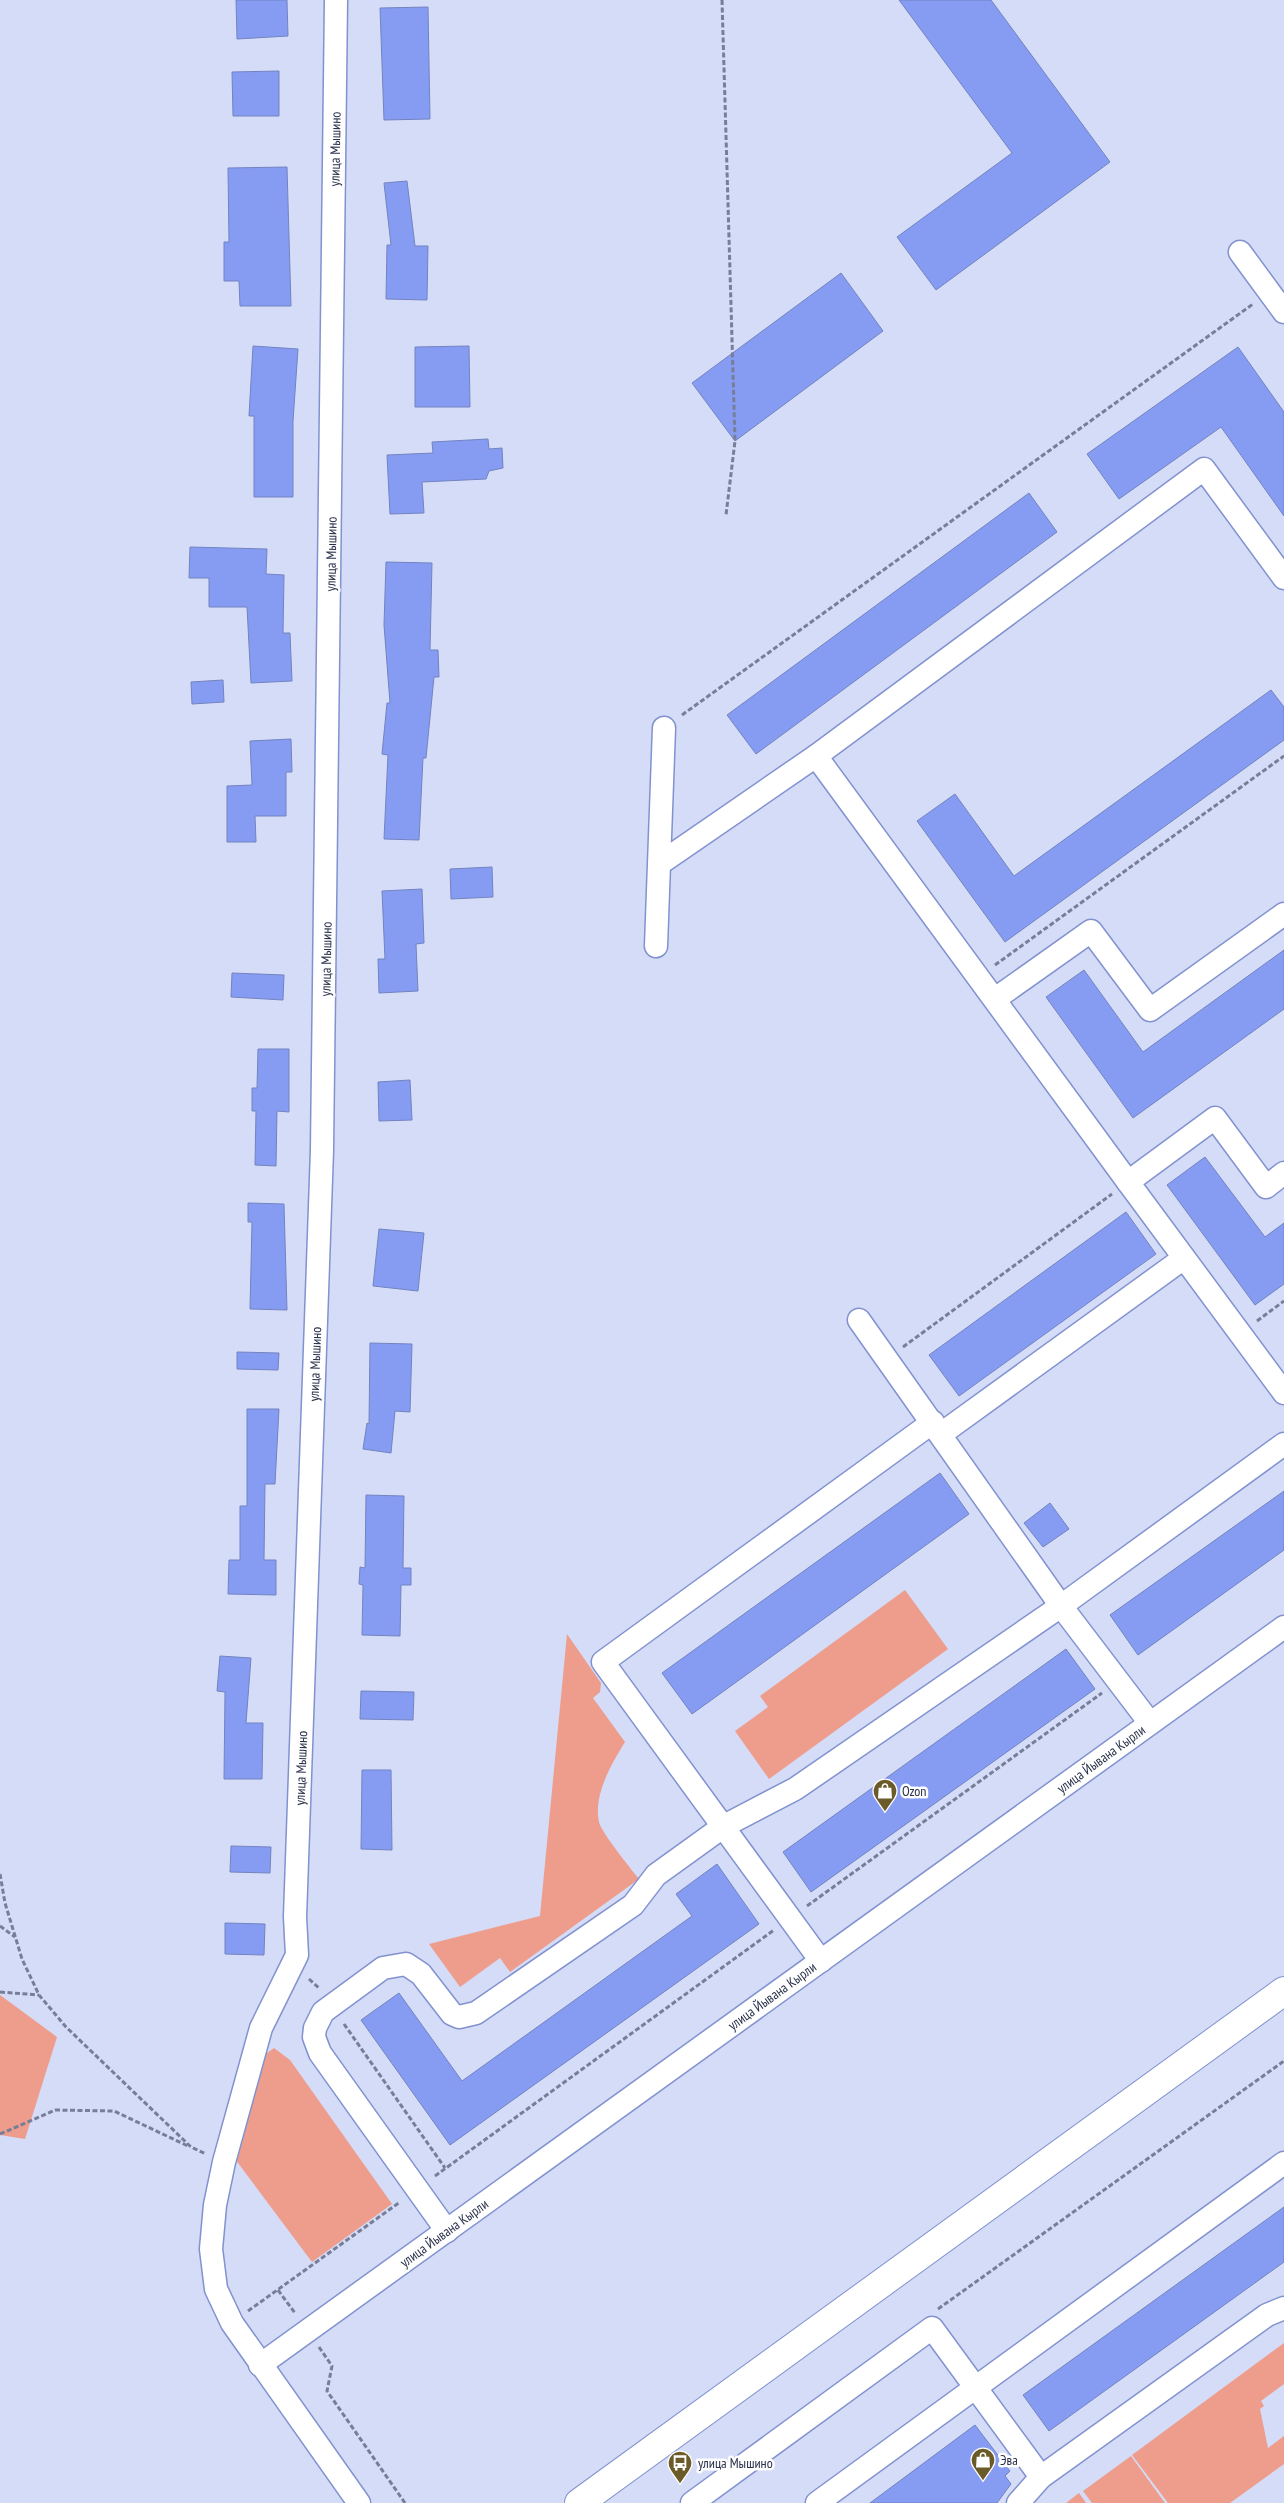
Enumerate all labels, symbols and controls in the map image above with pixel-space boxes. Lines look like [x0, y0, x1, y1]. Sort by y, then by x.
street label: улица Мышино [325, 111, 345, 187]
street label: улица Мышино [321, 516, 341, 592]
street label: улица Мышино [316, 921, 336, 997]
street label: улица Мышино [305, 1326, 325, 1402]
street label: улица Йывана Кырли [1053, 1721, 1149, 1797]
street label: улица Мышино [291, 1730, 311, 1806]
shop icon: Ozon [872, 1778, 898, 1812]
place label: Ozon [902, 1782, 927, 1800]
street label: улица Йывана Кырли [724, 1958, 820, 2034]
street label: улица Йывана Кырли [396, 2195, 492, 2271]
shop icon: Эва [970, 2447, 996, 2481]
bus stop icon: улица Мышино [667, 2450, 693, 2484]
place label: Эва [1000, 2451, 1018, 2469]
place label: улица Мышино [698, 2454, 773, 2472]

